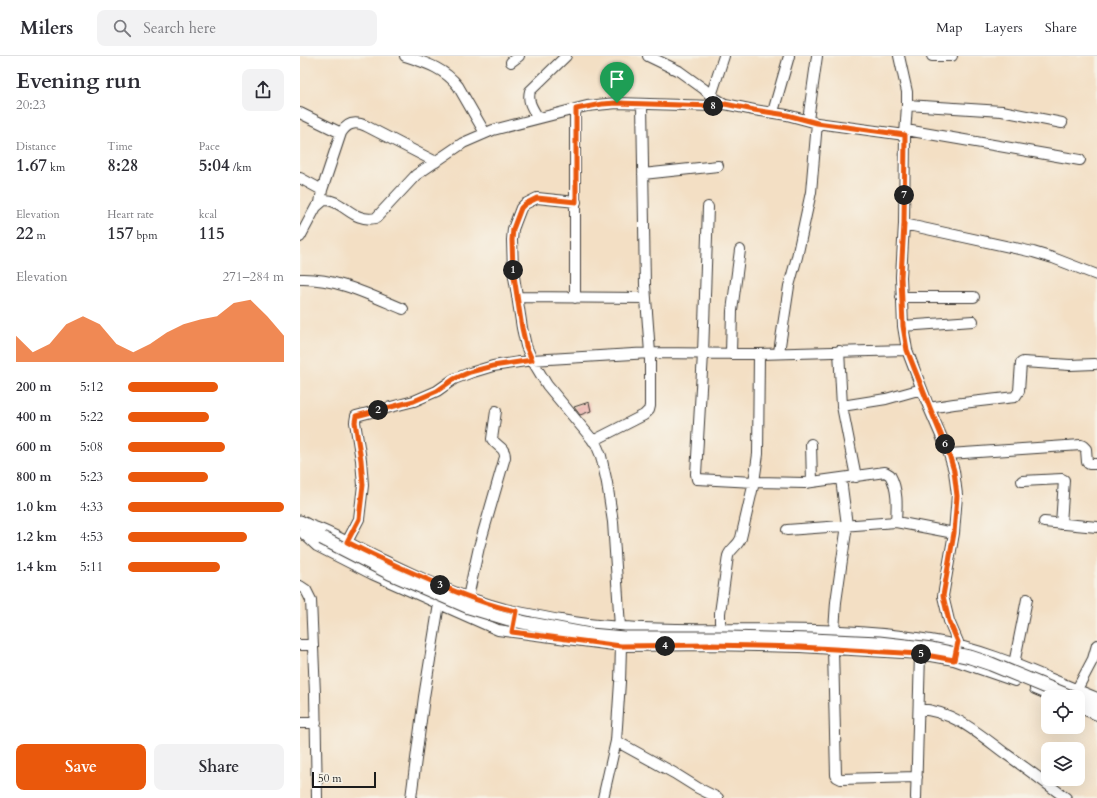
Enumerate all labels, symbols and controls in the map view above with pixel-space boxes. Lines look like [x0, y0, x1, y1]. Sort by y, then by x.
search box [97, 10, 377, 46]
text: Milers [20, 15, 73, 41]
icon: search [111, 17, 133, 39]
text: Search here [143, 18, 216, 38]
text: Map [936, 18, 963, 37]
text: Layers [985, 18, 1023, 37]
text: Share [1045, 18, 1077, 37]
pin [600, 62, 634, 103]
text: Evening run [16, 66, 141, 96]
icon: arrive [606, 68, 628, 90]
button: share [242, 69, 284, 111]
text: 20:23 [16, 96, 46, 114]
pin: 8 [703, 96, 723, 116]
text: 8 [710, 98, 716, 113]
text: Distance [16, 139, 56, 154]
text: Time [107, 139, 133, 154]
text: Pace [199, 139, 220, 154]
text: 1.67 [16, 154, 47, 177]
text: 8:28 [107, 154, 138, 177]
text: 5:04 [199, 154, 230, 177]
text: km [47, 160, 65, 175]
text: /km [230, 160, 251, 175]
pin: 7 [894, 185, 914, 205]
text: 7 [901, 187, 907, 202]
text: Elevation [16, 207, 60, 222]
text: Heart rate [107, 207, 154, 222]
text: kcal [199, 207, 217, 222]
text: 22 [16, 222, 33, 245]
text: 157 [107, 222, 133, 245]
text: 115 [199, 222, 225, 245]
text: m [33, 228, 46, 243]
text: bpm [133, 228, 157, 243]
pin: 1 [503, 260, 523, 280]
text: 1 [510, 262, 516, 277]
text: Elevation [16, 268, 68, 286]
text: 271–284 m [222, 268, 284, 286]
text: 200 m [16, 378, 51, 396]
text: 5:12 [80, 378, 103, 396]
pin: 2 [368, 400, 388, 420]
text: 2 [375, 402, 381, 417]
text: 400 m [16, 408, 51, 426]
text: 5:22 [80, 408, 103, 426]
pin: 6 [935, 434, 955, 454]
text: 6 [942, 436, 948, 451]
text: 600 m [16, 438, 51, 456]
text: 5:08 [80, 438, 103, 456]
text: 800 m [16, 468, 51, 486]
text: 5:23 [80, 468, 103, 486]
text: 1.0 km [16, 498, 57, 516]
text: 4:33 [80, 498, 103, 516]
text: 1.2 km [16, 528, 57, 546]
text: 4:53 [80, 528, 103, 546]
text: 1.4 km [16, 558, 57, 576]
text: 5:11 [80, 558, 103, 576]
pin: 3 [430, 575, 450, 595]
text: 3 [437, 577, 443, 592]
pin: 4 [655, 636, 675, 656]
text: 4 [662, 638, 668, 653]
pin: 5 [911, 644, 931, 664]
text: 5 [918, 646, 924, 661]
map controls [1041, 690, 1085, 786]
button: locate [1041, 690, 1085, 734]
button: layers [1041, 742, 1085, 786]
button: Save [16, 744, 146, 790]
button: Share [154, 744, 284, 790]
scale bar [312, 770, 376, 789]
text: 50 m [318, 771, 342, 786]

